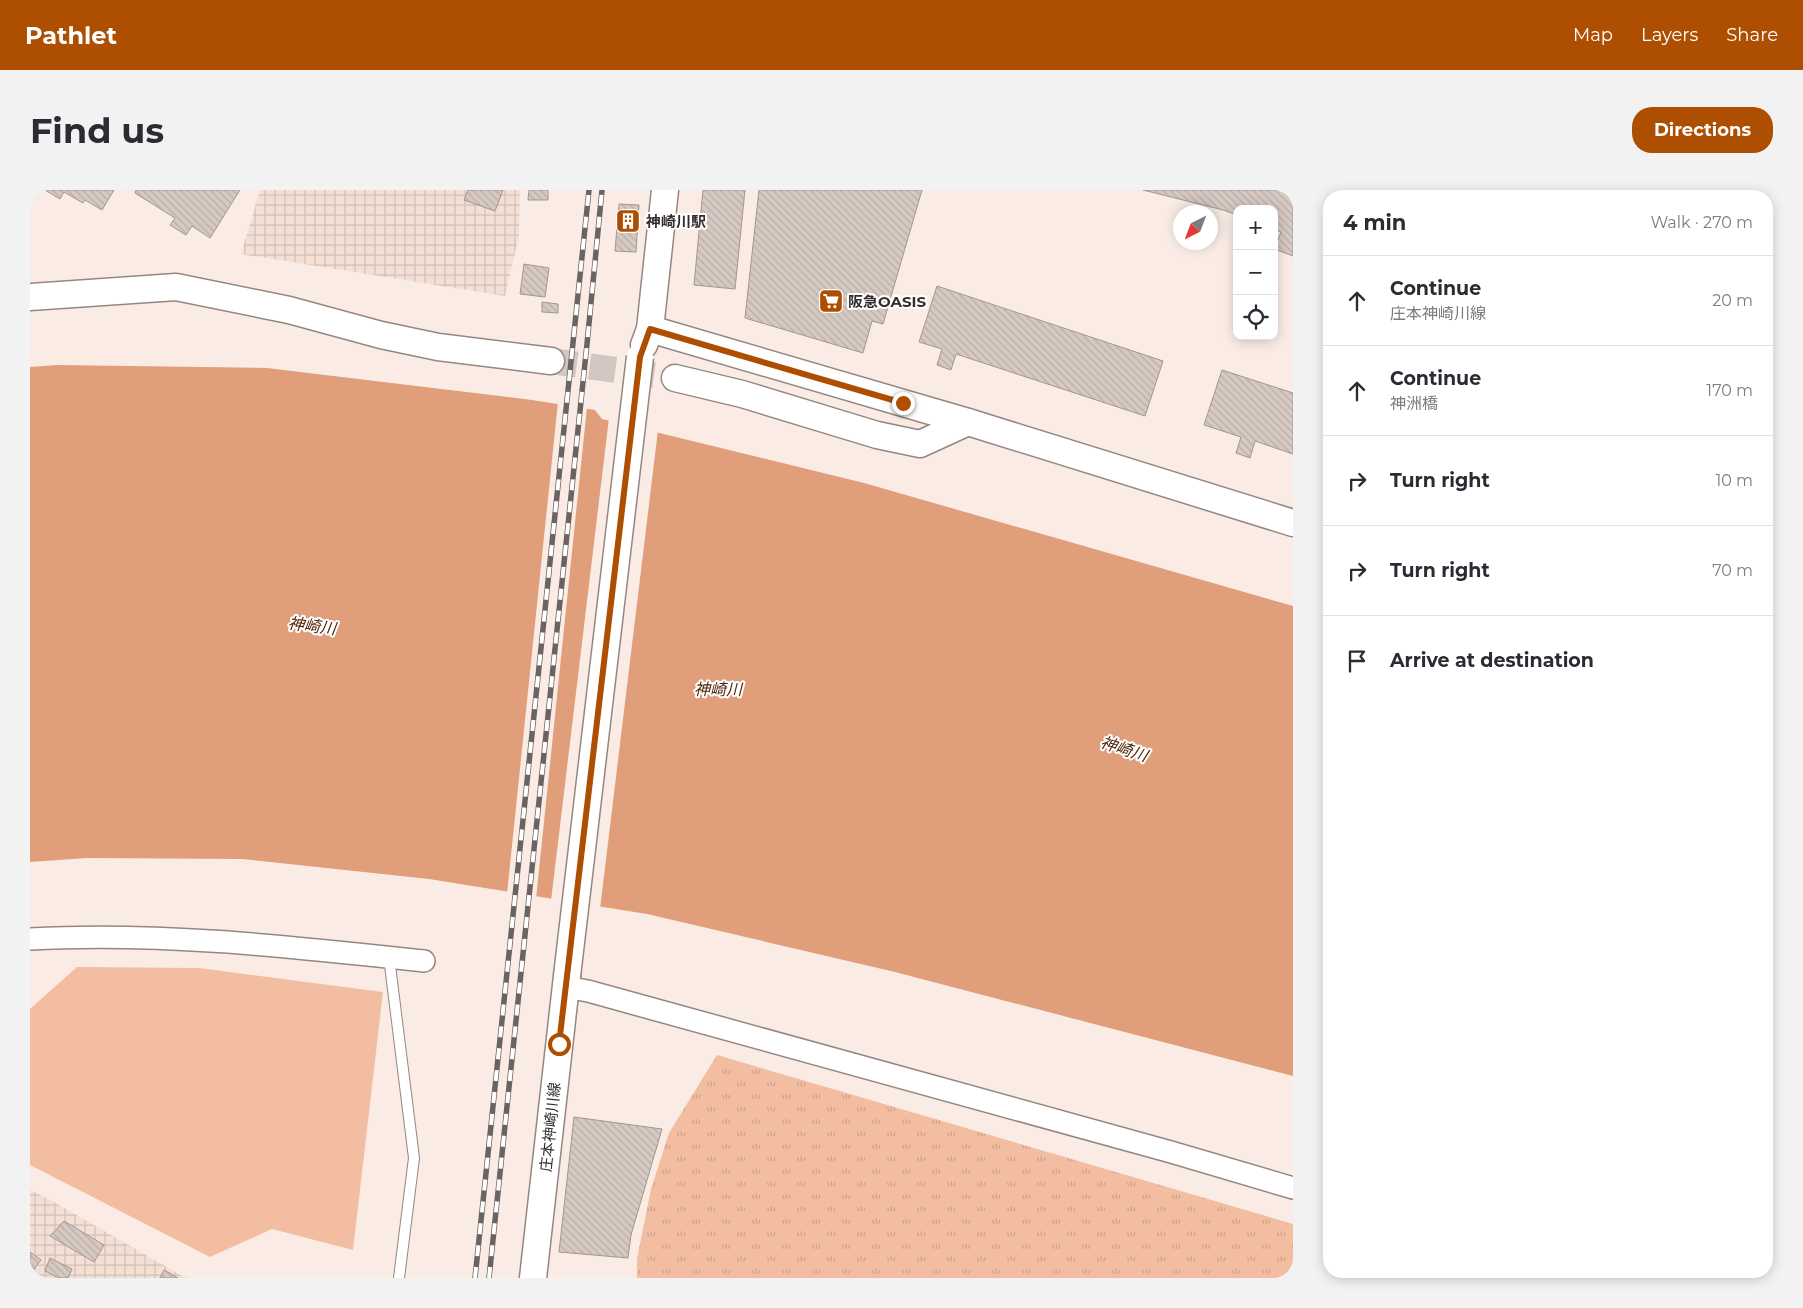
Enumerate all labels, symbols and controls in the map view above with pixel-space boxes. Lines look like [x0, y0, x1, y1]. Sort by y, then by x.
text: Pathlet [25, 21, 117, 50]
text: Map [1573, 24, 1613, 46]
text: Layers [1641, 24, 1698, 46]
text: Share [1726, 24, 1778, 46]
button: Directions [1632, 107, 1773, 153]
text: Find us [30, 109, 164, 152]
north arrow [1173, 205, 1218, 250]
map controls [1233, 205, 1278, 340]
button: + [1233, 205, 1278, 250]
building icon: 神崎川駅 [615, 208, 641, 234]
text: 4 min [1343, 210, 1406, 235]
place label: 神崎川駅 [645, 212, 706, 231]
text: Walk · 270 m [1650, 213, 1753, 232]
button: − [1233, 250, 1278, 295]
text: Continue [1390, 277, 1481, 300]
icon: ahead [1343, 287, 1371, 315]
supermarket icon: 阪急OASIS [818, 288, 844, 314]
text: 20 m [1712, 291, 1753, 310]
place label: 阪急OASIS [848, 292, 926, 311]
button: locate [1233, 295, 1278, 340]
text: 庄本神崎川線 [1390, 304, 1486, 323]
text: Continue [1390, 367, 1481, 390]
icon: ahead [1343, 377, 1371, 405]
text: 170 m [1706, 381, 1753, 400]
route end [892, 392, 915, 415]
text: 神洲橋 [1390, 394, 1438, 413]
icon: right [1343, 467, 1371, 495]
text: Turn right [1390, 469, 1490, 492]
text: 10 m [1715, 471, 1753, 490]
icon: right [1343, 557, 1371, 585]
text: Turn right [1390, 559, 1490, 582]
text: 70 m [1712, 561, 1753, 580]
water label: 神崎川 [287, 614, 339, 639]
icon: arrive [1343, 647, 1371, 675]
text: Arrive at destination [1390, 649, 1594, 672]
water label: 神崎川 [694, 680, 744, 699]
water label: 神崎川 [1098, 733, 1152, 766]
route start [548, 1033, 571, 1056]
street label: 庄本神崎川線 [536, 1081, 564, 1173]

